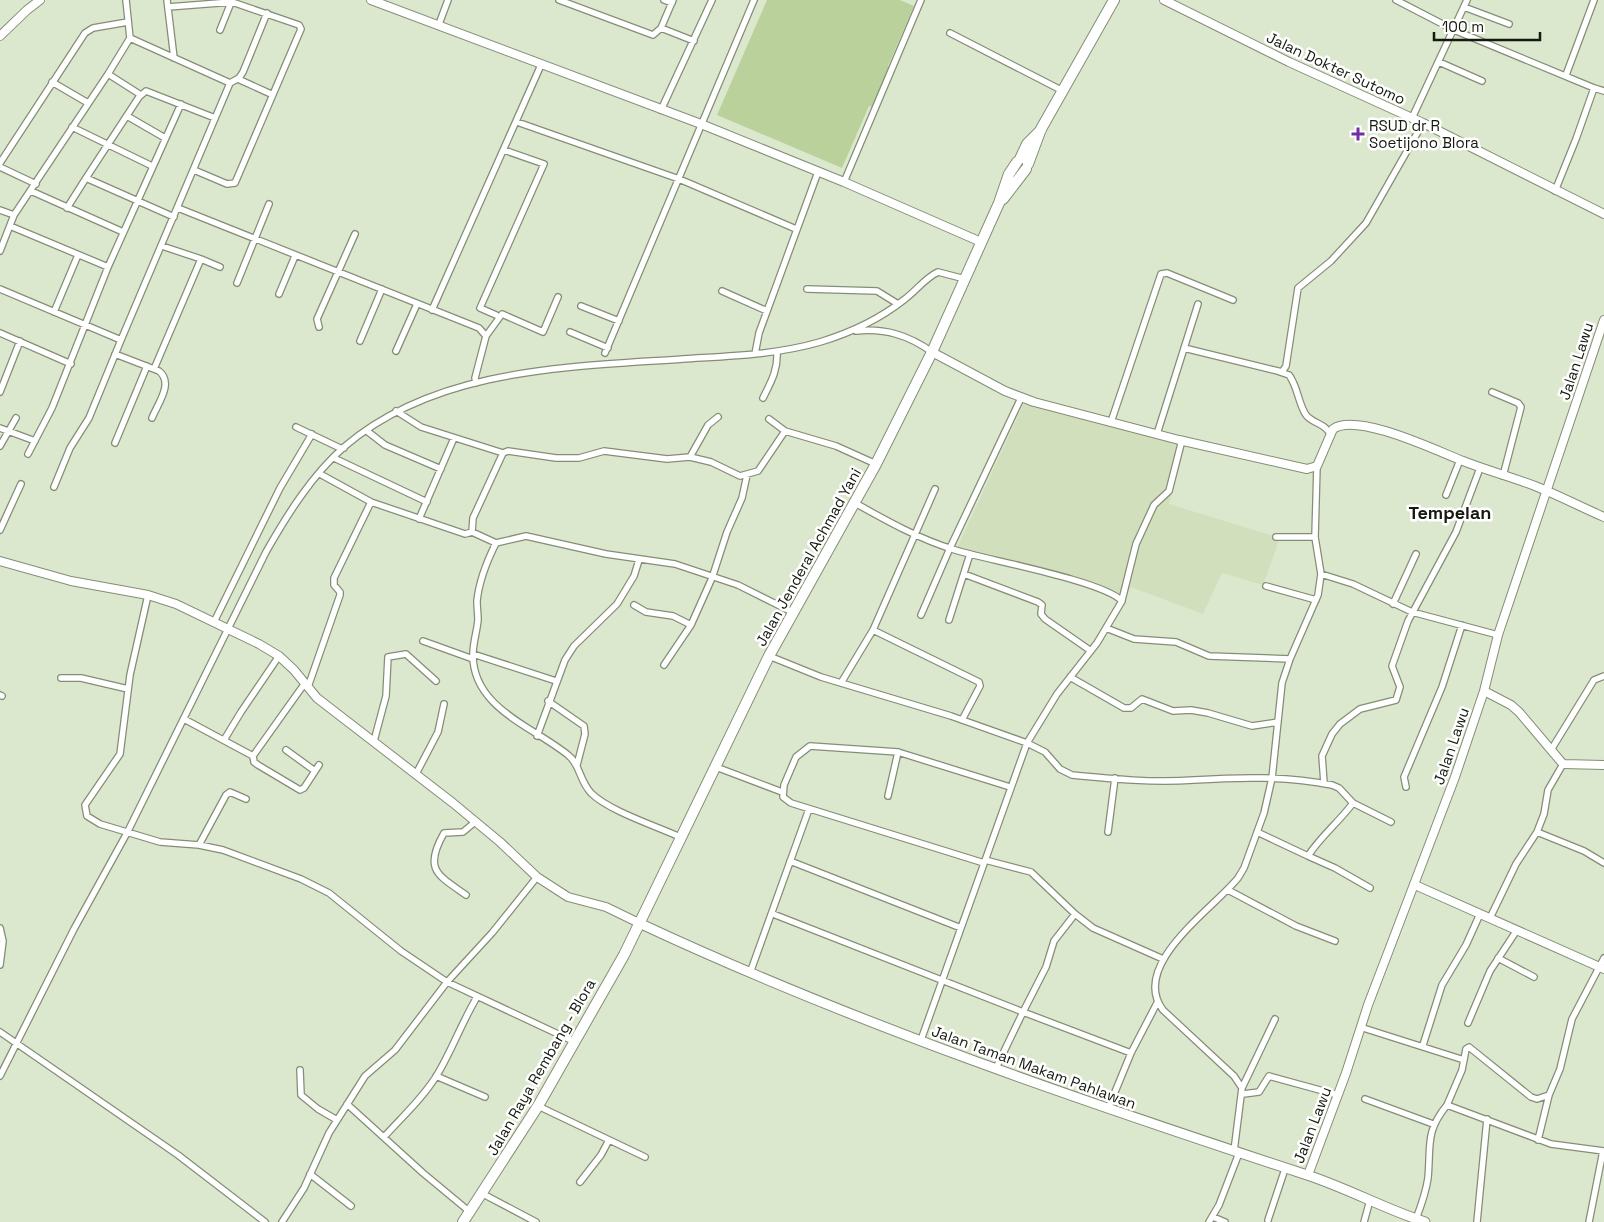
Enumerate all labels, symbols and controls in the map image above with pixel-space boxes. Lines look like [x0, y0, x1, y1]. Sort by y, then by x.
scale bar [1434, 10, 1540, 42]
text: 100 m [1442, 17, 1484, 36]
street label: Jalan Dokter Sutomo [1263, 27, 1409, 109]
place label: RSUD dr R Soetijono Blora [1369, 116, 1479, 152]
marker: RSUD dr R Soetijono Blora [1351, 127, 1365, 141]
street label: Jalan Lawu [1555, 320, 1597, 402]
street label: Jalan Jenderal Achmad Yani [751, 465, 865, 649]
district label: Tempelan [1409, 501, 1491, 524]
street label: Jalan Lawu [1429, 705, 1473, 787]
street label: Jalan Raya Rembang - Blora [483, 975, 600, 1159]
street label: Jalan Taman Makam Pahlawan [929, 1021, 1139, 1113]
street label: Jalan Lawu [1289, 1084, 1335, 1166]

